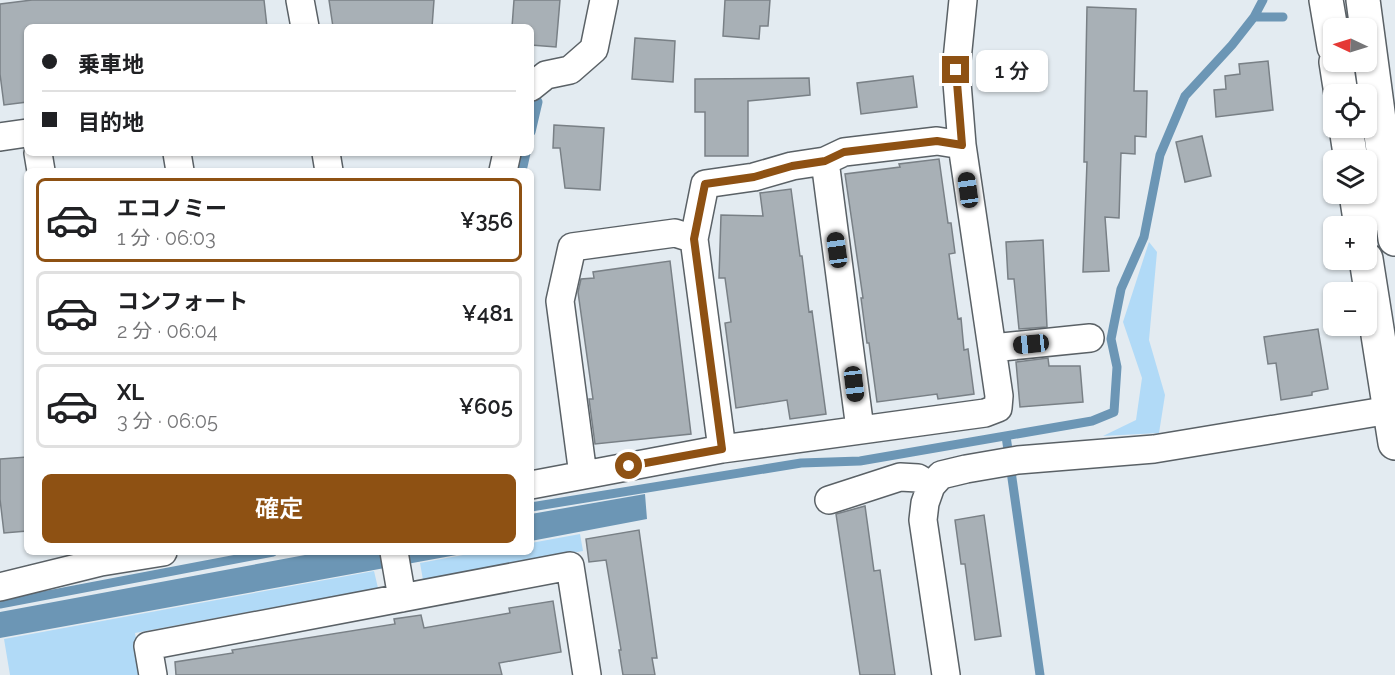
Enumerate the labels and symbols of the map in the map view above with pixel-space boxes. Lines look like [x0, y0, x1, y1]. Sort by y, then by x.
north arrow [1323, 18, 1377, 72]
callout: 1 分 [977, 49, 1049, 91]
route end [942, 56, 969, 83]
car [957, 171, 979, 209]
car [826, 231, 848, 269]
car [1012, 333, 1050, 355]
car [843, 365, 865, 403]
route start [615, 452, 642, 479]

